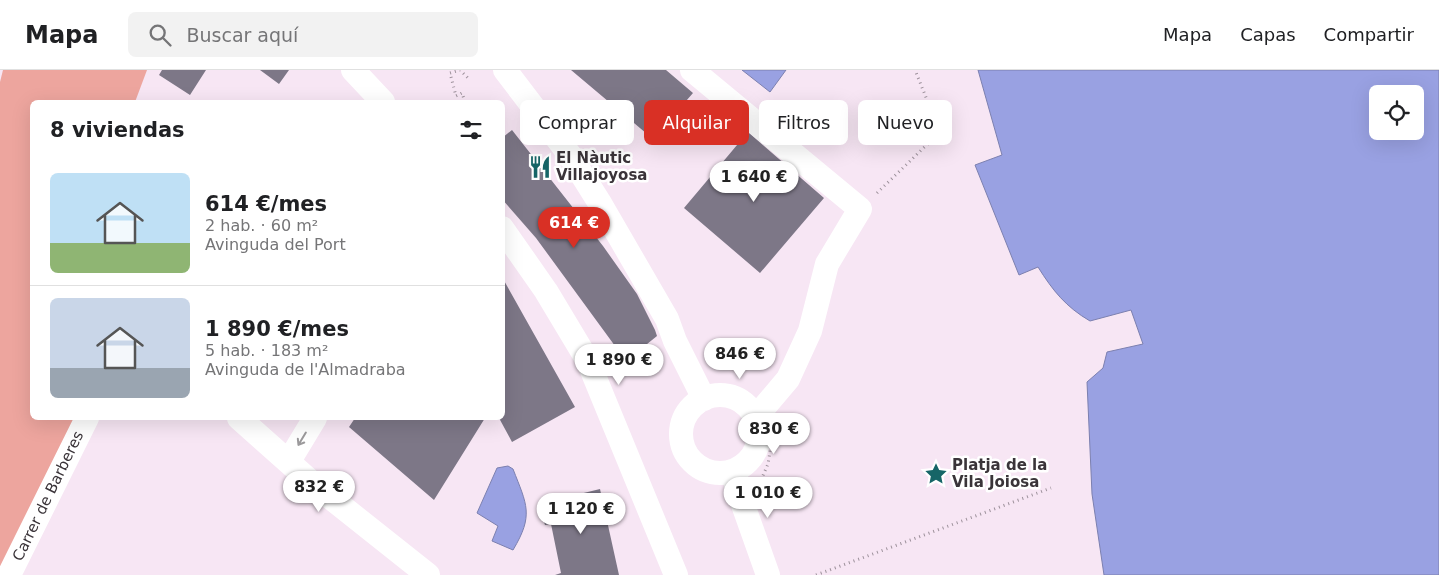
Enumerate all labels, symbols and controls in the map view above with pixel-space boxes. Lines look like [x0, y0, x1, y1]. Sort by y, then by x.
search box [128, 12, 478, 57]
text: Mapa [25, 21, 98, 49]
icon: search [146, 21, 174, 49]
text: Buscar aquí [186, 24, 298, 46]
text: Mapa [1163, 24, 1212, 45]
text: Capas [1240, 24, 1296, 45]
text: Compartir [1324, 24, 1414, 45]
map controls [1369, 85, 1424, 140]
button: locate [1369, 85, 1424, 140]
chip: Comprar [520, 100, 634, 145]
chip: Alquilar [644, 100, 749, 145]
chip: Filtros [759, 100, 848, 145]
chip: Nuevo [858, 100, 952, 145]
icon: filters [457, 116, 485, 144]
text: 8 viviendas [50, 118, 185, 142]
place label: El Nàutic Villajoyosa [556, 149, 647, 184]
restaurant icon: El Nàutic Villajoyosa [527, 154, 553, 180]
pin: 1 640 € [708, 160, 800, 203]
text: 1 640 € [721, 167, 787, 186]
text: 614 €/mes [205, 192, 327, 216]
icon: home [90, 193, 150, 253]
pin: 614 € [539, 206, 609, 249]
text: 614 € [549, 213, 599, 232]
text: 2 hab. · 60 m² [205, 216, 318, 235]
text: Avinguda del Port [205, 235, 346, 254]
text: 1 890 €/mes [205, 317, 349, 341]
icon: home [90, 318, 150, 378]
pin: 846 € [705, 338, 775, 380]
text: 5 hab. · 183 m² [205, 341, 328, 360]
pin: 1 890 € [573, 344, 665, 386]
text: 846 € [715, 344, 765, 363]
text: 1 890 € [586, 350, 652, 369]
text: Avinguda de l'Almadraba [205, 360, 406, 379]
pin: 830 € [739, 412, 809, 455]
text: 830 € [749, 419, 799, 438]
street label: Carrer de Barberes [9, 428, 87, 564]
one-way arrow [296, 432, 306, 446]
place label: Platja de la Vila Joiosa [952, 456, 1047, 491]
place icon: Platja de la Vila Joiosa [923, 461, 949, 487]
pin: 832 € [284, 470, 354, 513]
pin: 1 010 € [722, 476, 814, 519]
text: 832 € [294, 477, 344, 496]
text: 1 010 € [735, 483, 801, 502]
pin: 1 120 € [535, 492, 627, 535]
text: 1 120 € [548, 499, 614, 518]

